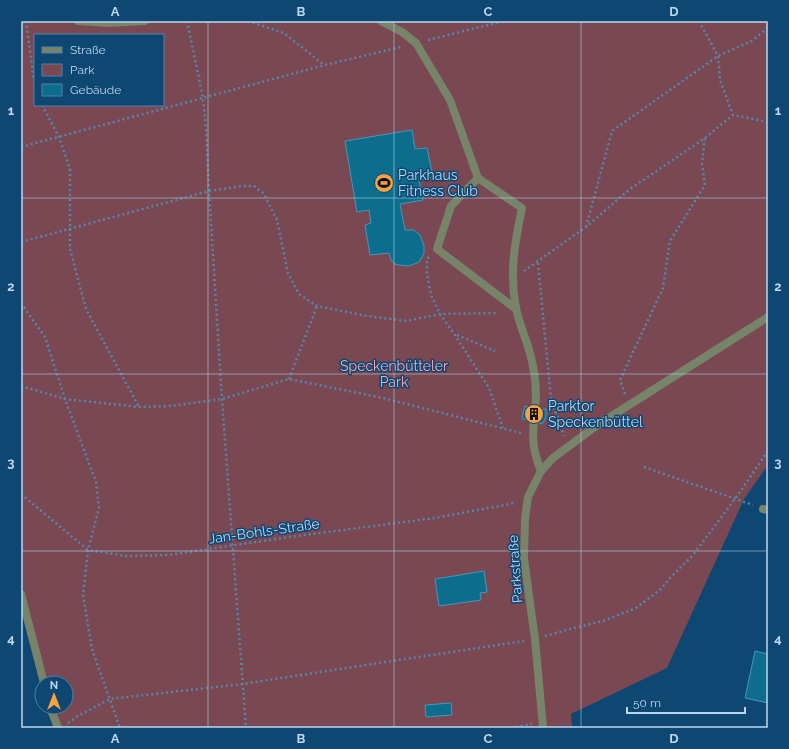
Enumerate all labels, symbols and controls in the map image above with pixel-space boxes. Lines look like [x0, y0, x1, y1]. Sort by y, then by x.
text: A [111, 4, 120, 19]
text: B [297, 4, 306, 19]
text: C [484, 4, 493, 19]
text: D [669, 4, 679, 19]
legend [34, 34, 164, 106]
text: Straße [70, 43, 106, 57]
text: Park [70, 63, 95, 77]
text: Gebäude [70, 83, 121, 97]
text: 1 [8, 103, 15, 118]
text: 1 [775, 103, 782, 118]
place label: Parkhaus Fitness Club [398, 167, 478, 199]
sports icon: Parkhaus Fitness Club [373, 172, 395, 194]
text: 2 [7, 279, 15, 294]
text: 2 [774, 279, 782, 294]
park label: Speckenbütteler Park [340, 358, 448, 390]
place label: Parktor Speckenbüttel [548, 398, 643, 430]
building icon: Parktor Speckenbüttel [523, 403, 545, 425]
text: 3 [7, 455, 15, 470]
text: 3 [774, 455, 782, 470]
street label: Jan-Bohls-Straße [207, 515, 321, 547]
street label: Parkstraße [505, 534, 525, 604]
text: 4 [7, 631, 15, 646]
text: 4 [774, 631, 782, 646]
north arrow [34, 675, 74, 715]
text: N [50, 679, 58, 692]
scale bar [627, 689, 745, 715]
text: 50 m [633, 696, 661, 710]
text: A [111, 731, 120, 746]
text: B [297, 731, 306, 746]
text: C [484, 731, 493, 746]
text: D [669, 731, 679, 746]

